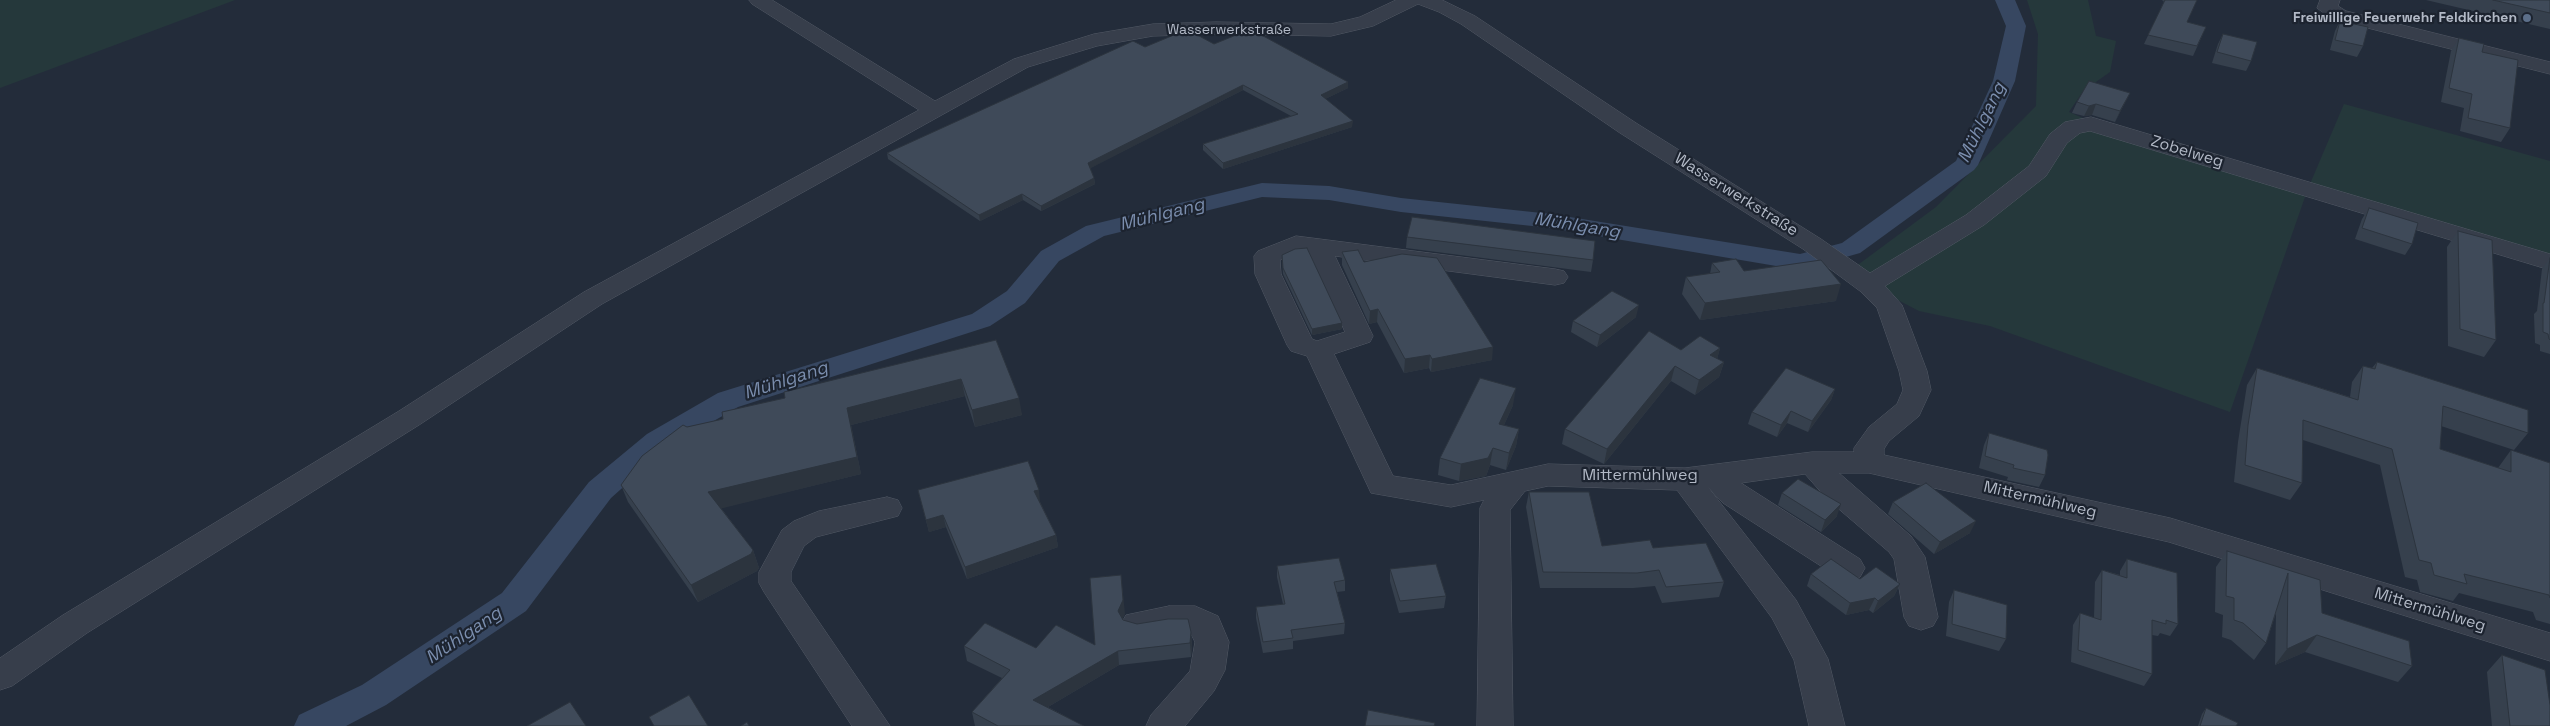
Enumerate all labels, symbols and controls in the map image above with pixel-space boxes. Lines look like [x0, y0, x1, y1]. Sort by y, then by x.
place label: Freiwillige Feuerwehr Feldkirchen [2293, 10, 2517, 26]
marker: Freiwillige Feuerwehr Feldkirchen [2521, 12, 2533, 24]
street label: Wasserwerkstraße [1167, 22, 1291, 38]
water label: Mühlgang [1953, 79, 2011, 167]
street label: Zobelweg [2148, 132, 2226, 172]
street label: Wasserwerkstraße [1671, 149, 1801, 241]
water label: Mühlgang [1117, 194, 1207, 236]
water label: Mühlgang [1533, 209, 1621, 243]
water label: Mühlgang [742, 357, 830, 405]
street label: Mittermühlweg [1582, 466, 1698, 486]
street label: Mittermühlweg [1982, 478, 2098, 522]
street label: Mittermühlweg [2372, 584, 2488, 636]
water label: Mühlgang [422, 603, 506, 669]

